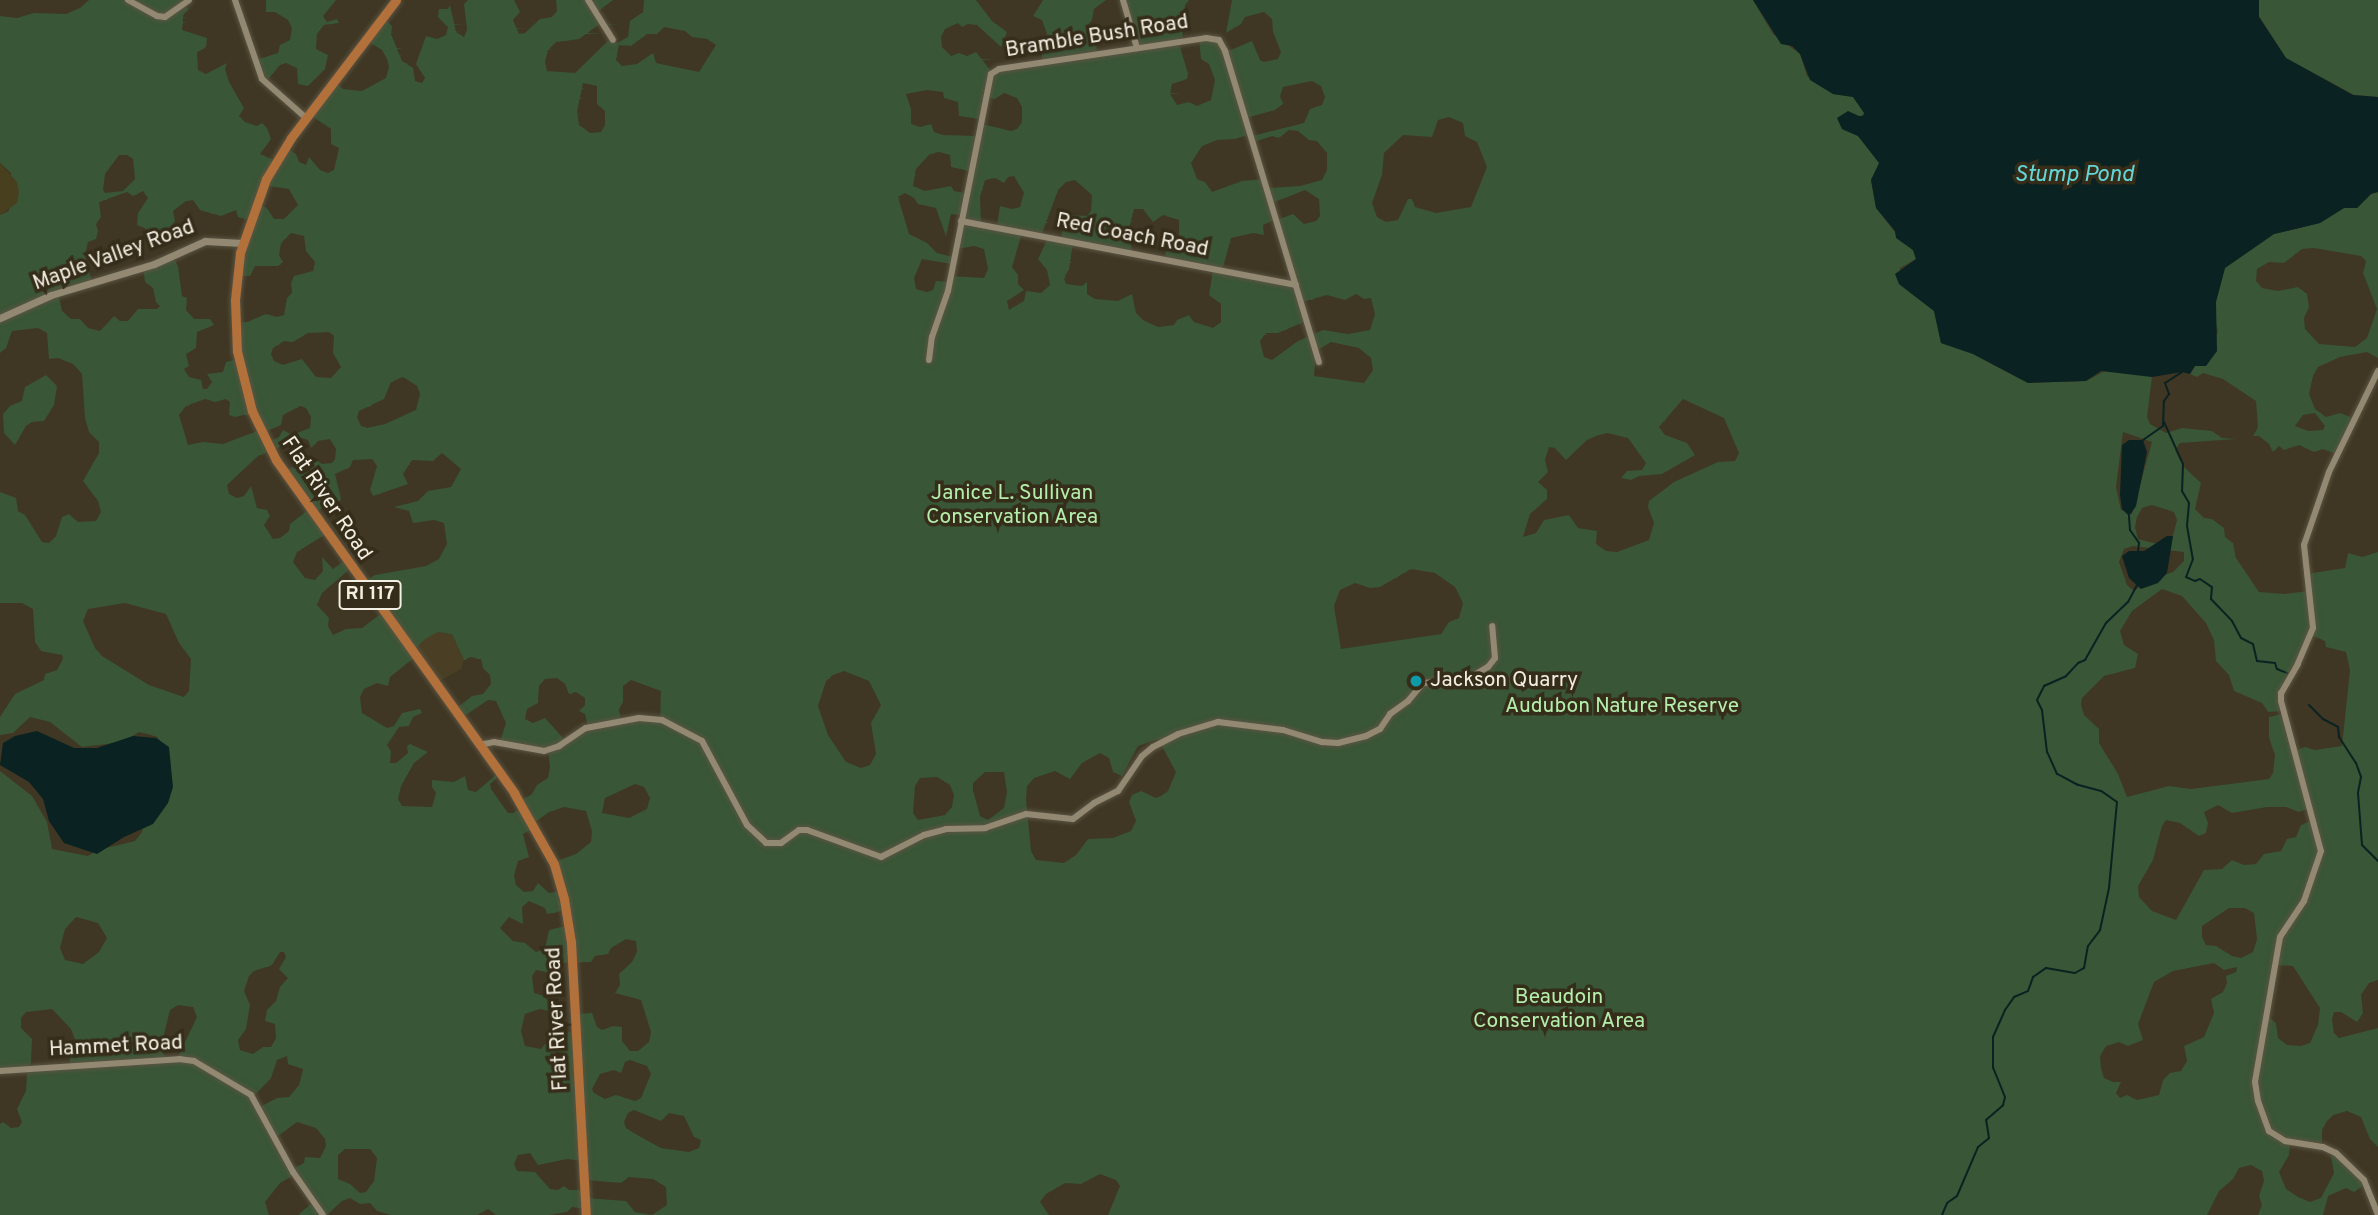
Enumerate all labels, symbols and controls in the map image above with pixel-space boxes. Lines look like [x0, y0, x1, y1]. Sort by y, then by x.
street label: Bramble Bush Road [1004, 10, 1190, 64]
water label: Stump Pond [2014, 162, 2134, 190]
street label: Red Coach Road [1054, 209, 1210, 263]
street label: Maple Valley Road [29, 215, 199, 297]
street label: Flat River Road [275, 432, 377, 566]
park label: Janice L. Sullivan Conservation Area [925, 481, 1099, 531]
road number: RI 117 [338, 580, 402, 610]
place label: Jackson Quarry [1430, 668, 1578, 694]
marker: Jackson Quarry [1408, 673, 1424, 689]
park label: Audubon Nature Reserve [1505, 694, 1739, 720]
street label: Flat River Road [542, 946, 574, 1092]
park label: Beaudoin Conservation Area [1472, 985, 1646, 1035]
street label: Hammet Road [48, 1031, 184, 1063]

